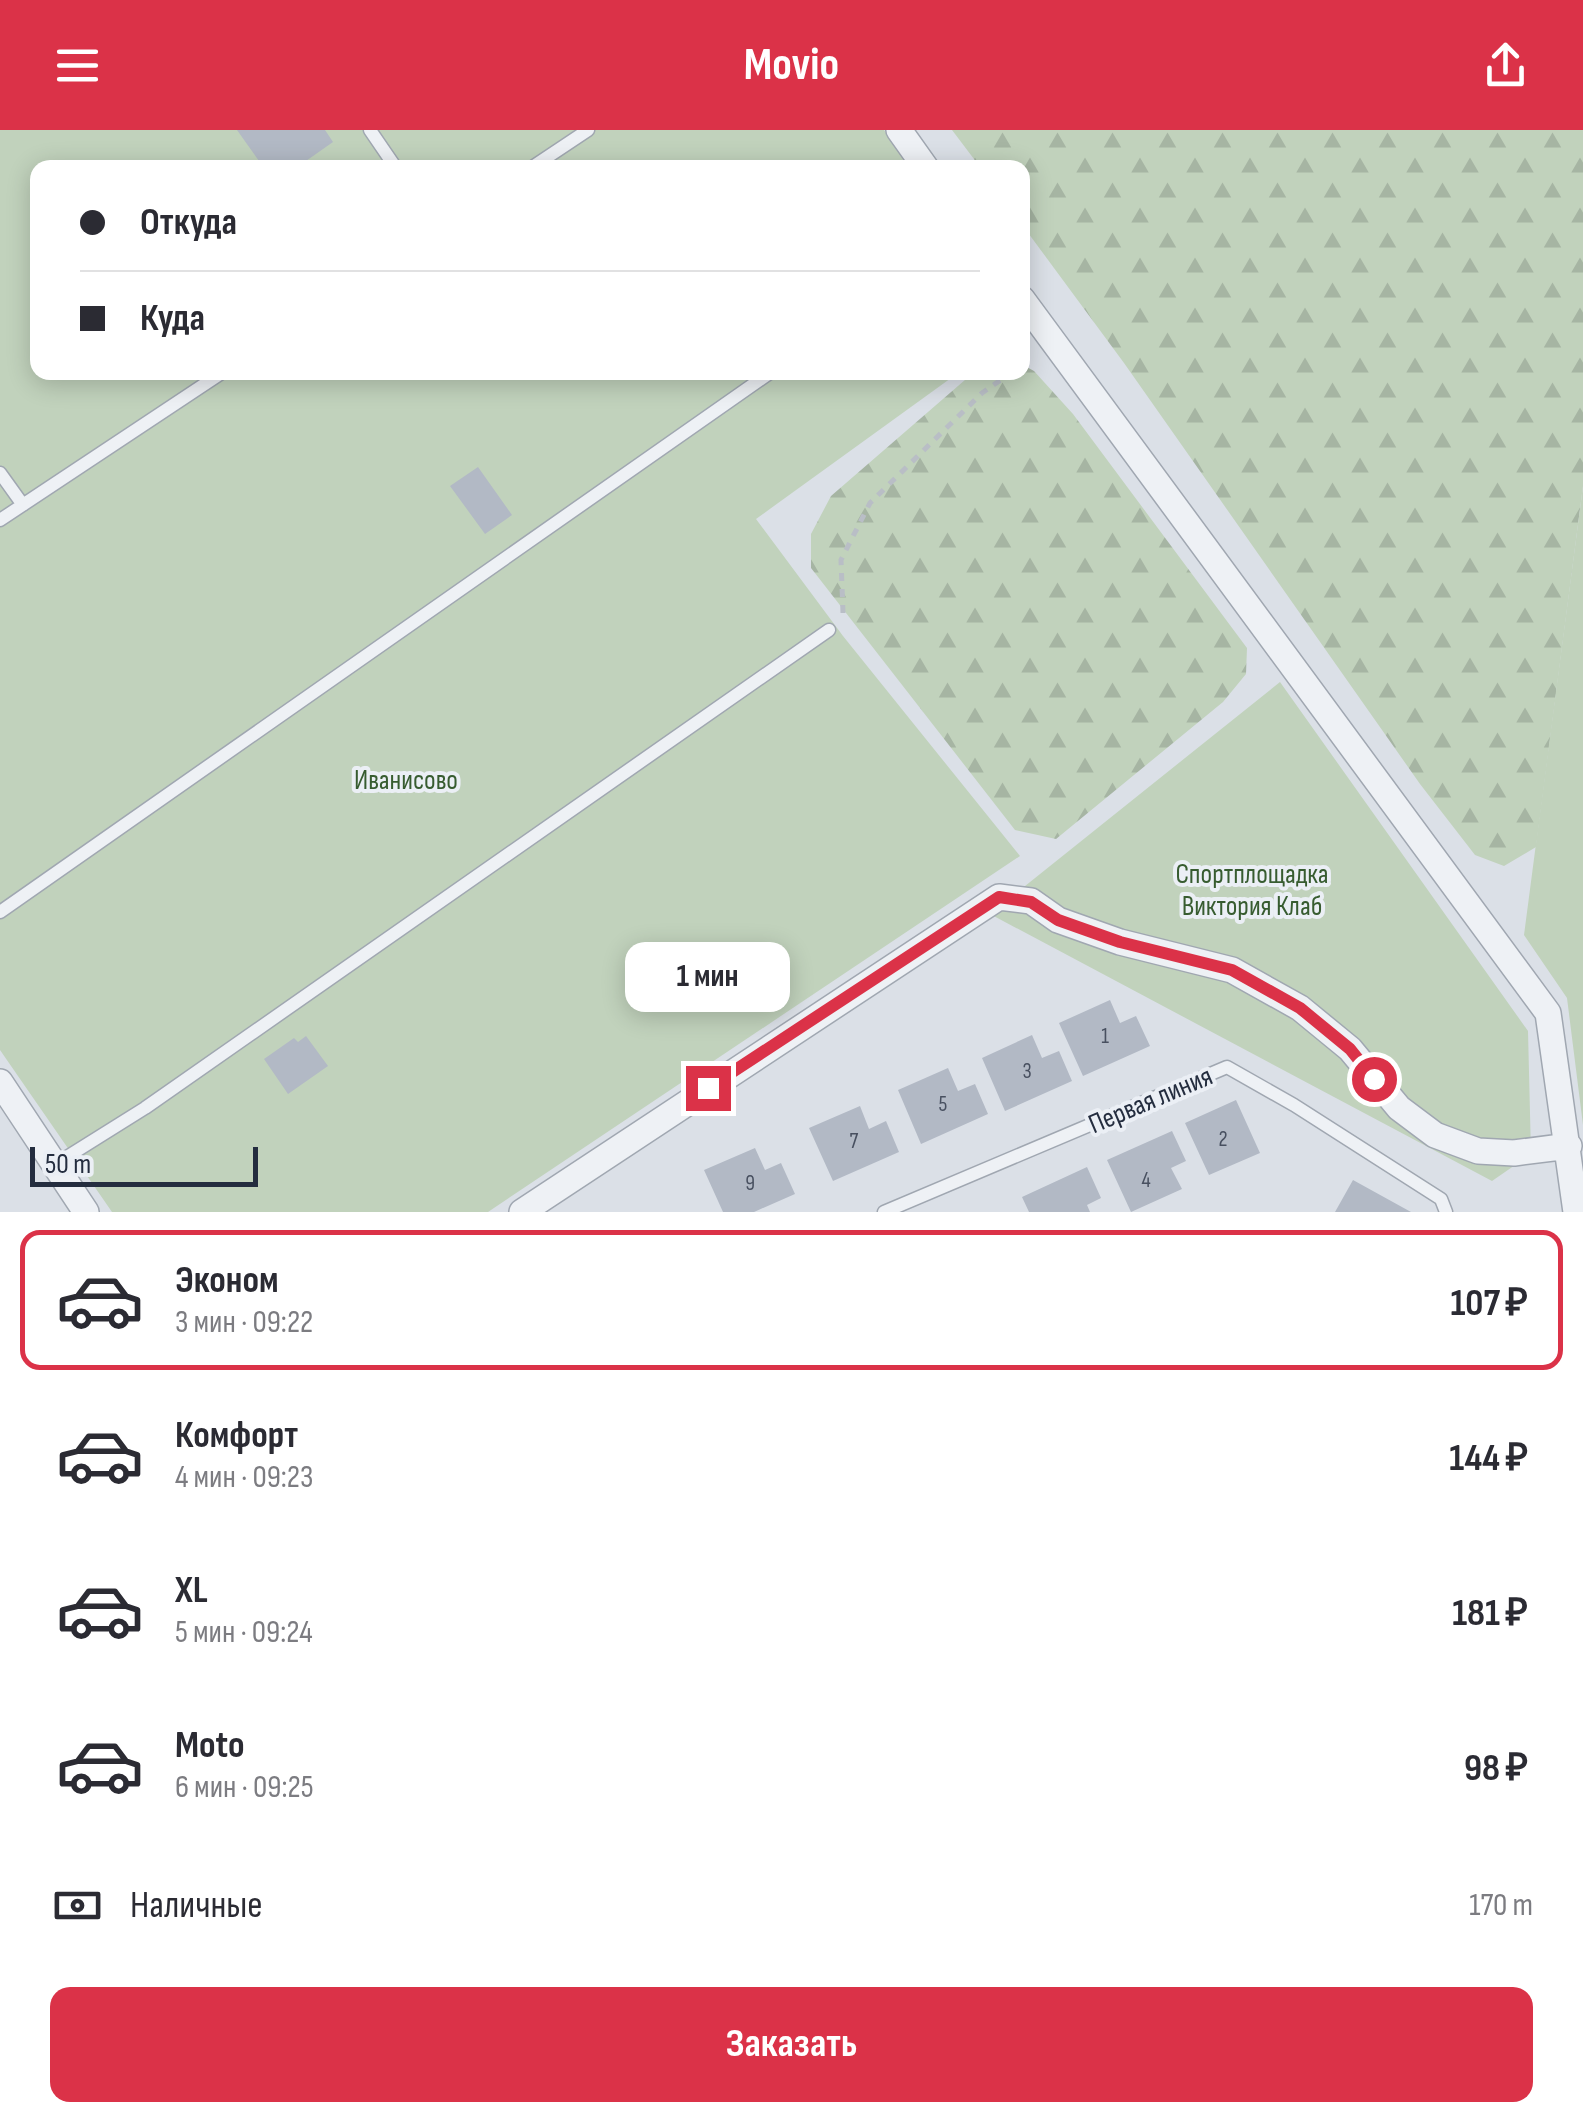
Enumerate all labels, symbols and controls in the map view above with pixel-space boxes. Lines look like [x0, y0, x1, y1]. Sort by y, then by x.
icon: menu [50, 38, 105, 93]
text: Movio [744, 38, 839, 93]
icon: share [1478, 38, 1533, 93]
text: Откуда [140, 200, 237, 245]
text: Куда [140, 296, 205, 341]
park label: Иванисово [354, 764, 458, 797]
park label: Спортплощадка Виктория Клаб [1175, 858, 1329, 923]
callout: 1 мин [626, 943, 790, 1013]
text: 1 мин [676, 957, 739, 996]
house number: 1 [1101, 1023, 1109, 1050]
route start [1352, 1057, 1397, 1102]
house number: 3 [1022, 1058, 1032, 1085]
street label: Первая линия [1084, 1060, 1217, 1141]
route end [686, 1066, 731, 1111]
house number: 5 [939, 1091, 948, 1118]
house number: 2 [1218, 1126, 1228, 1153]
house number: 7 [850, 1128, 859, 1155]
scale bar [30, 1142, 258, 1186]
text: 50 m [45, 1148, 91, 1181]
house number: 4 [1141, 1167, 1151, 1194]
house number: 9 [745, 1170, 755, 1197]
icon: car [55, 1255, 145, 1345]
text: Эконом [175, 1258, 279, 1303]
text: 107 ₽ [1450, 1281, 1528, 1326]
text: 3 мин · 09:22 [175, 1303, 313, 1342]
icon: car [55, 1410, 145, 1500]
text: Комфорт [175, 1413, 298, 1458]
text: 144 ₽ [1449, 1436, 1528, 1481]
text: 4 мин · 09:23 [175, 1458, 314, 1497]
icon: car [55, 1565, 145, 1655]
text: XL [175, 1568, 208, 1613]
text: 181 ₽ [1452, 1591, 1528, 1636]
text: 5 мин · 09:24 [175, 1613, 313, 1652]
icon: car [55, 1720, 145, 1810]
text: Moto [175, 1723, 245, 1768]
text: 98 ₽ [1464, 1746, 1528, 1791]
text: 6 мин · 09:25 [175, 1768, 314, 1807]
icon: cash [50, 1878, 105, 1933]
text: Наличные [130, 1883, 263, 1928]
text: 170 m [1469, 1886, 1533, 1925]
button: Заказать [50, 1987, 1533, 2102]

